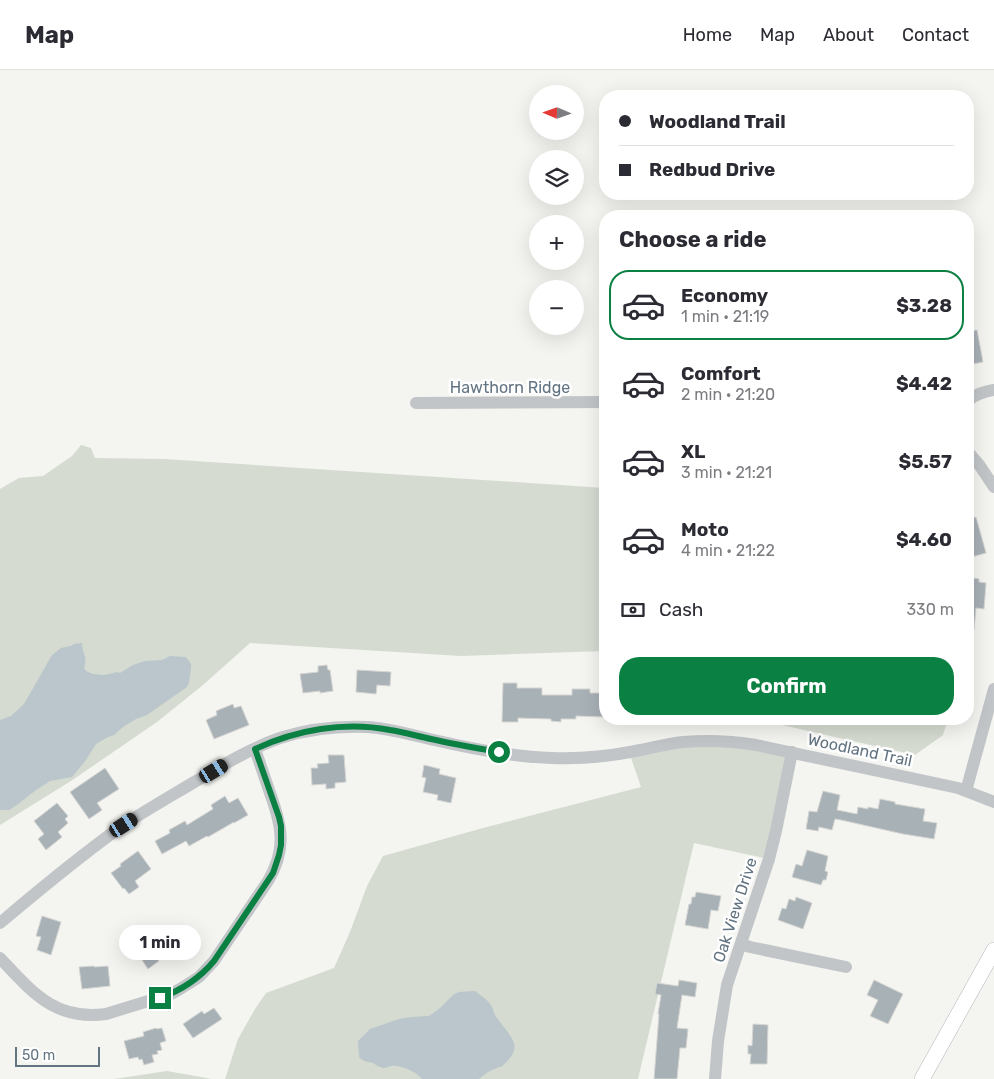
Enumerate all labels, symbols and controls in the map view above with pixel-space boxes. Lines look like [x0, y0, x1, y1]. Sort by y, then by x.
text: Map [25, 21, 74, 49]
text: Home [683, 24, 732, 46]
text: Map [760, 24, 795, 46]
text: About [823, 24, 874, 46]
text: Contact [902, 24, 969, 46]
north arrow [529, 85, 584, 140]
map controls [529, 85, 584, 335]
text: Woodland Trail [649, 110, 786, 133]
button: layers [529, 150, 584, 205]
text: Redbud Drive [649, 158, 775, 181]
button: + [529, 215, 584, 270]
text: Choose a ride [619, 226, 766, 253]
button: − [529, 280, 584, 335]
icon: car [621, 283, 666, 328]
text: Economy [681, 284, 768, 307]
text: $3.28 [896, 294, 952, 317]
text: 1 min · 21:19 [681, 307, 769, 326]
icon: car [621, 361, 666, 406]
text: Comfort [681, 362, 761, 385]
text: $4.42 [896, 372, 952, 395]
street label: Hawthorn Ridge [450, 378, 570, 397]
text: 2 min · 21:20 [681, 385, 775, 404]
icon: car [621, 439, 666, 484]
text: XL [681, 440, 705, 463]
text: $5.57 [899, 450, 952, 473]
text: 3 min · 21:21 [681, 463, 772, 482]
icon: car [621, 517, 666, 562]
text: Moto [681, 518, 729, 541]
text: $4.60 [896, 528, 952, 551]
text: 4 min · 21:22 [681, 541, 775, 560]
icon: cash [619, 596, 647, 624]
text: Cash [659, 598, 703, 621]
text: 330 m [906, 600, 954, 619]
button: Confirm [619, 657, 954, 715]
street label: Woodland Trail [806, 730, 914, 770]
route start [488, 741, 510, 763]
car [197, 757, 230, 785]
car [107, 811, 140, 839]
street label: Oak View Drive [709, 855, 761, 965]
callout: 1 min [119, 926, 201, 960]
text: 1 min [140, 933, 180, 952]
route end [149, 987, 171, 1009]
scale bar [15, 1044, 100, 1067]
text: 50 m [22, 1047, 55, 1064]

